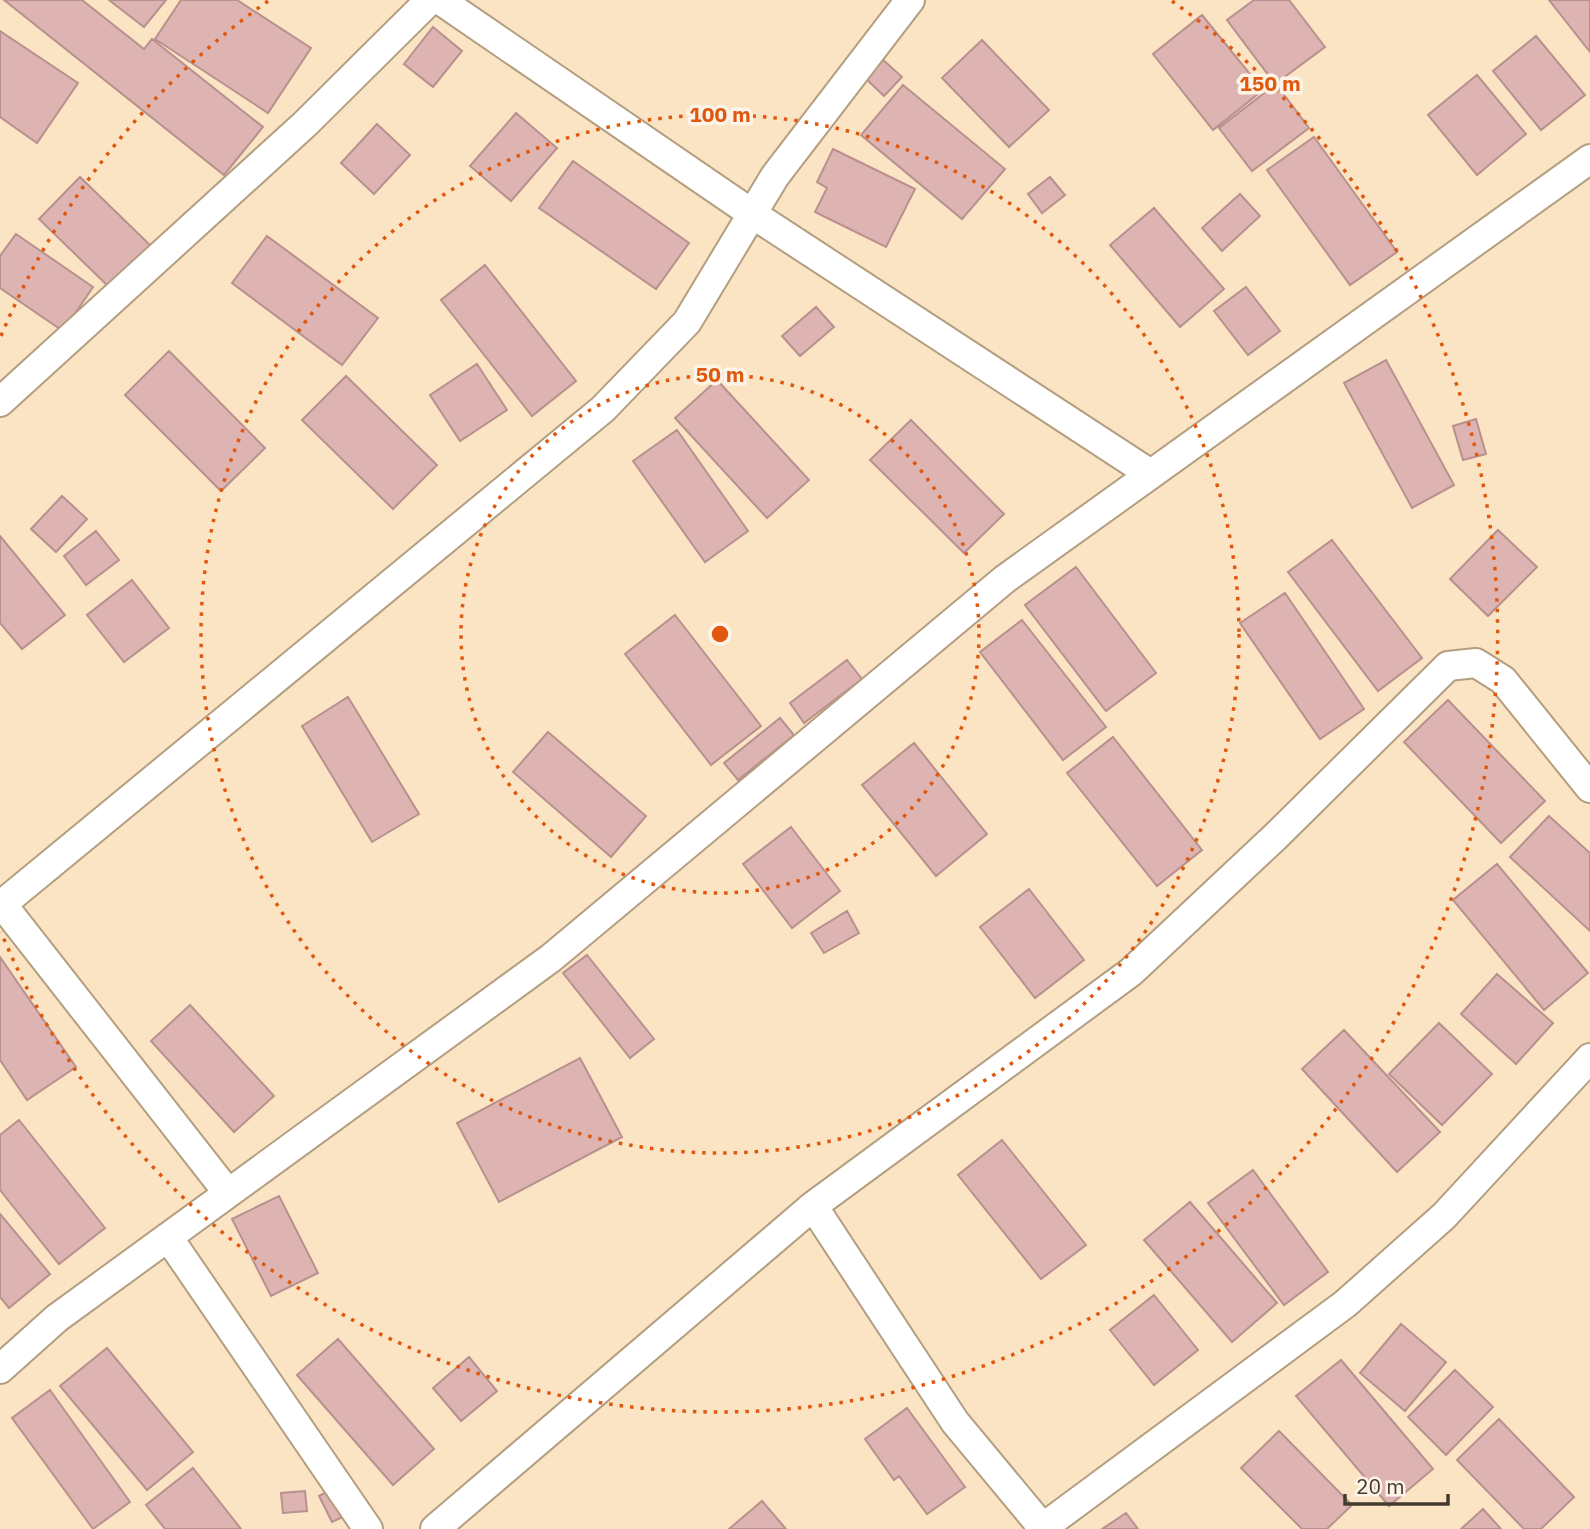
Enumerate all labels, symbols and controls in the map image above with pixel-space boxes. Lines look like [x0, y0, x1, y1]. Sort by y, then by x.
text: 150 m [1239, 69, 1301, 97]
text: 100 m [689, 100, 751, 128]
text: 50 m [696, 360, 744, 388]
centre of rings [708, 622, 732, 646]
scale bar [1345, 1462, 1448, 1506]
text: 20 m [1356, 1472, 1405, 1500]

